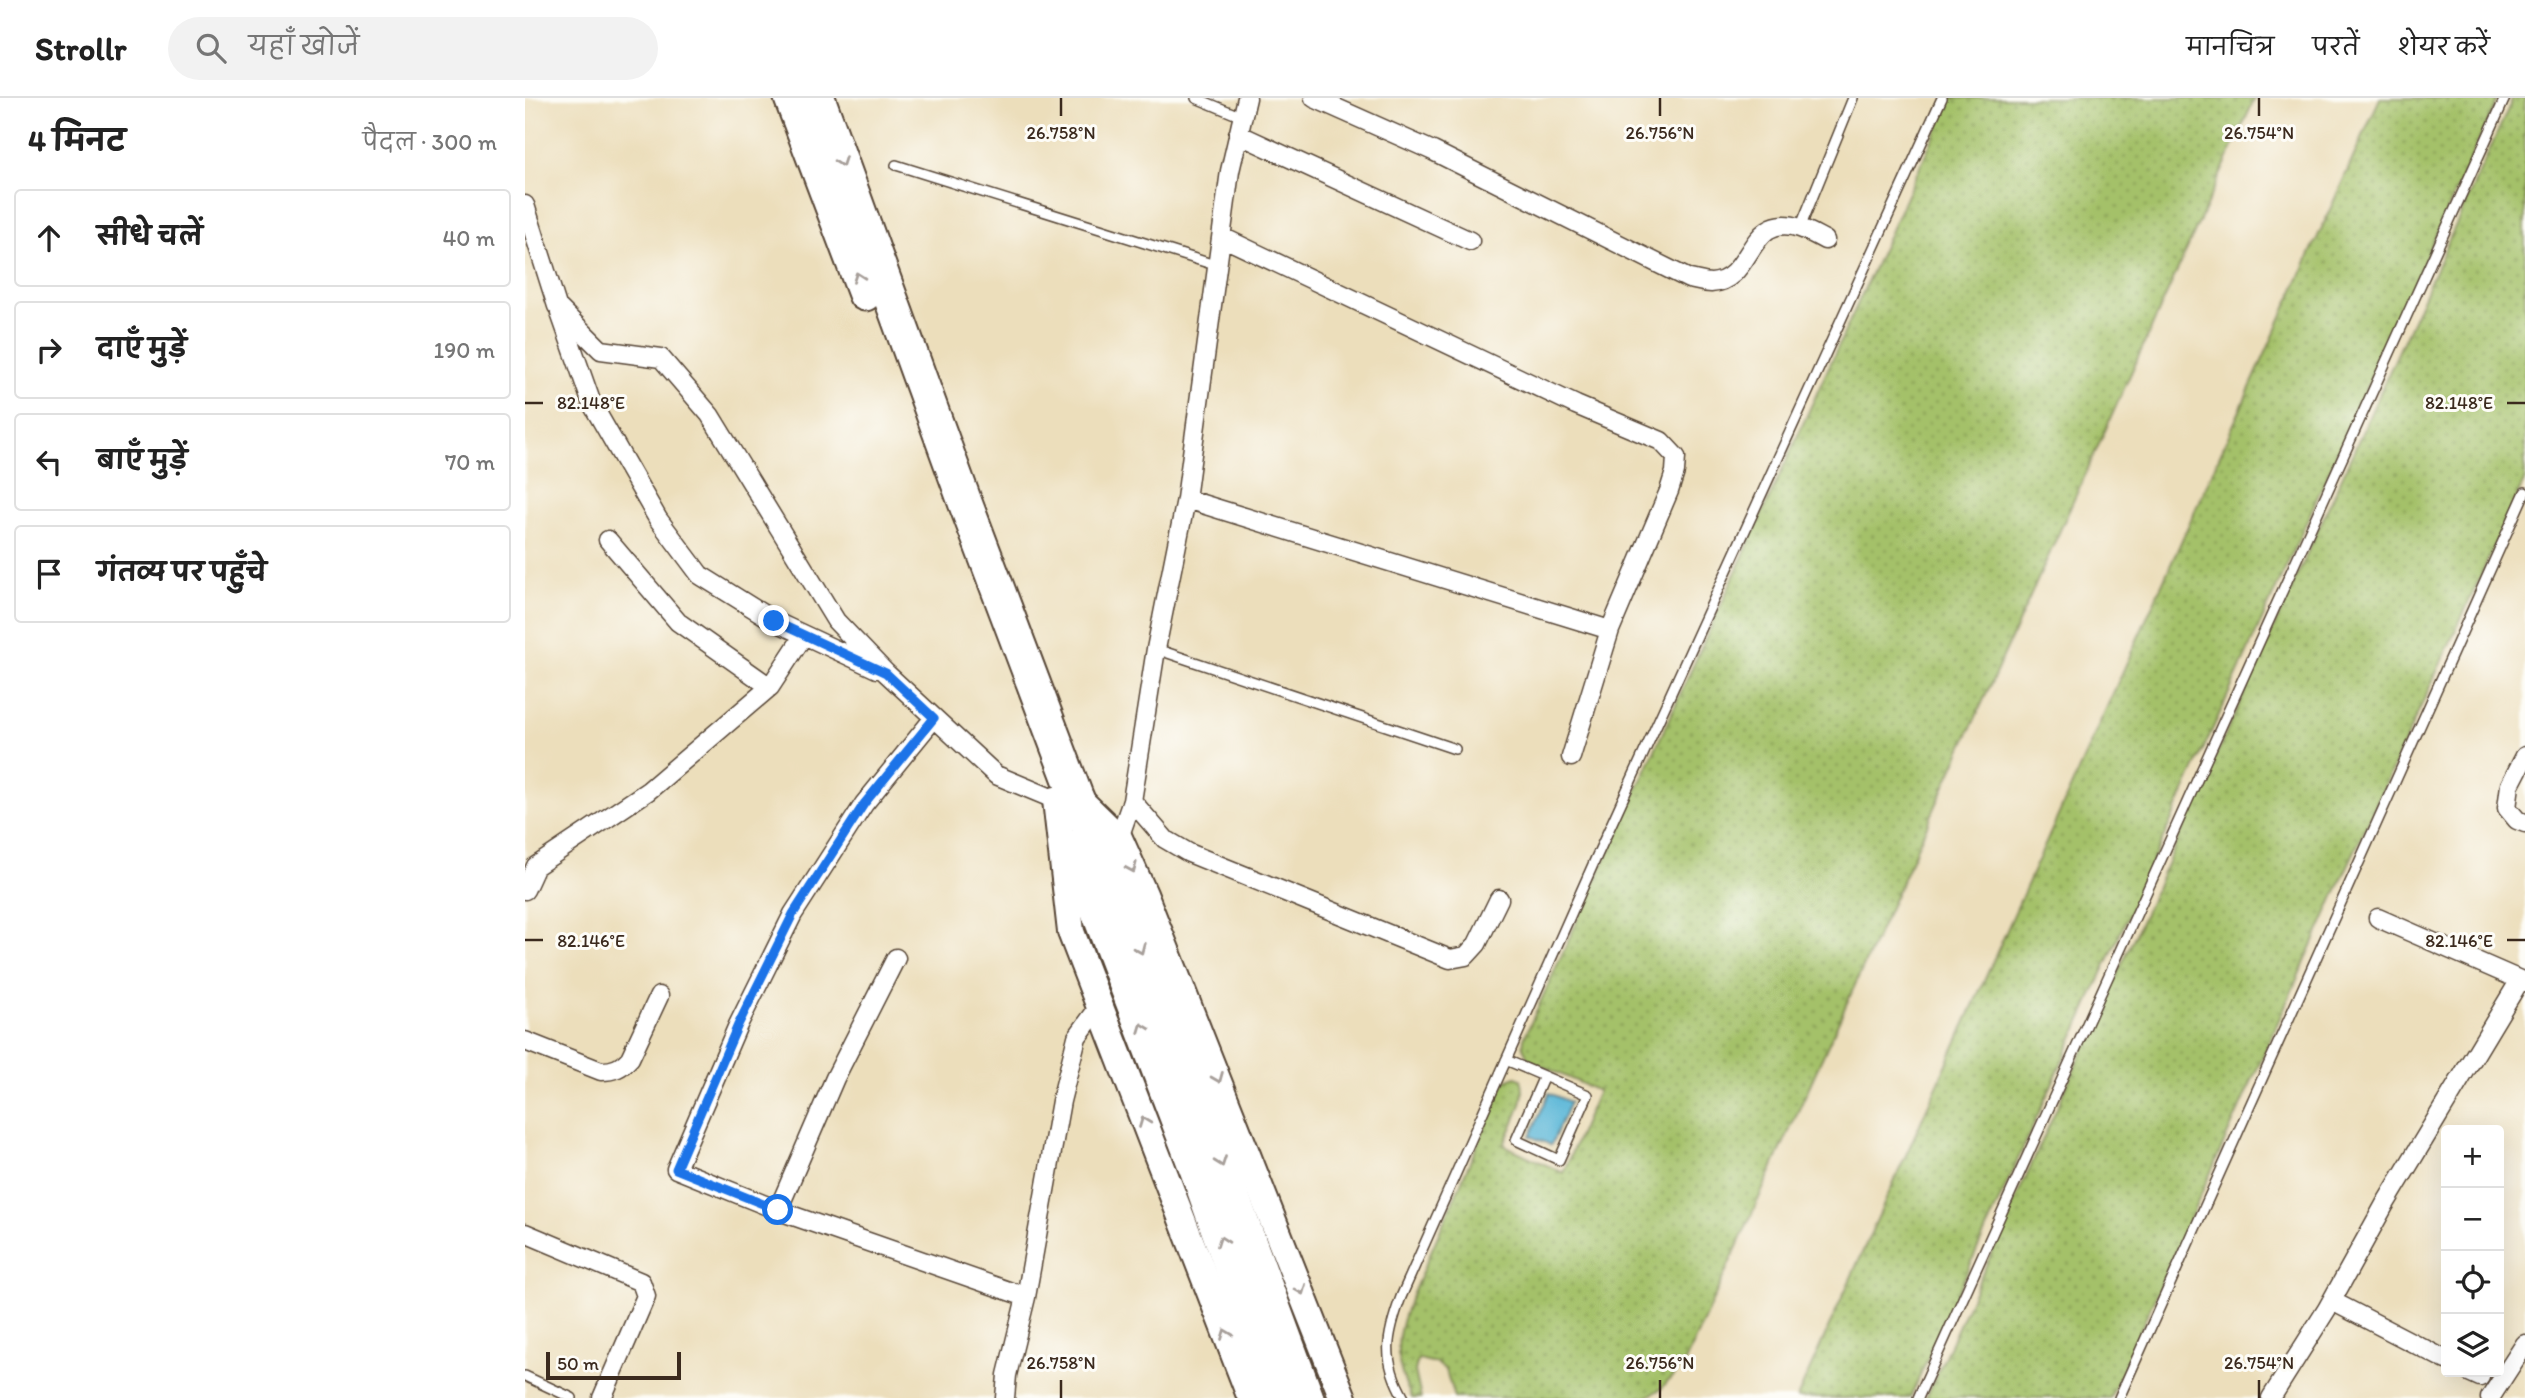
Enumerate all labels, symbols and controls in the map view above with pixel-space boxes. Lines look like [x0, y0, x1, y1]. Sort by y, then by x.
search box [168, 17, 658, 80]
text: Strollr [35, 29, 126, 68]
icon: search [192, 29, 230, 67]
text: यहाँ खोजें [248, 30, 359, 62]
text: मानचित्र [2186, 32, 2274, 61]
text: परतें [2312, 32, 2359, 61]
text: शेयर करें [2397, 32, 2490, 61]
text: 4 मिनट [28, 122, 126, 159]
text: 26.758°N [1026, 122, 1096, 144]
text: 26.756°N [1626, 122, 1694, 144]
text: 26.754°N [2224, 122, 2294, 144]
text: पैदल · 300 m [363, 128, 497, 156]
one-way arrow [833, 156, 847, 168]
icon: ahead [30, 219, 68, 257]
text: सीधे चलें [97, 220, 203, 252]
text: 40 m [442, 224, 495, 252]
one-way arrow [853, 272, 867, 284]
icon: right [30, 331, 68, 369]
text: दाएँ मुड़ें [97, 332, 187, 364]
text: 190 m [434, 336, 495, 364]
text: 82.148°E [557, 392, 625, 414]
text: 82.148°E [2425, 392, 2493, 414]
icon: left [30, 443, 68, 481]
text: बाएँ मुड़ें [97, 444, 187, 476]
text: 70 m [445, 448, 495, 476]
icon: arrive [30, 555, 68, 593]
text: गंतव्य पर पहुँचे [97, 556, 267, 588]
route end [758, 605, 789, 636]
one-way arrow [1124, 860, 1138, 873]
text: 82.146°E [557, 930, 625, 952]
text: 82.146°E [2425, 930, 2493, 952]
one-way arrow [1132, 942, 1146, 955]
one-way arrow [1137, 1023, 1151, 1035]
one-way arrow [1209, 1072, 1223, 1084]
one-way arrow [1138, 1117, 1152, 1129]
map controls [2441, 1125, 2504, 1377]
button: + [2441, 1125, 2504, 1188]
one-way arrow [1213, 1155, 1227, 1167]
button: − [2441, 1188, 2504, 1251]
route start [762, 1194, 793, 1225]
one-way arrow [1216, 1236, 1230, 1248]
button: locate [2441, 1251, 2504, 1314]
one-way arrow [1293, 1283, 1307, 1295]
button: layers [2441, 1314, 2504, 1377]
one-way arrow [1221, 1329, 1235, 1341]
scale bar [546, 1349, 681, 1381]
text: 50 m [557, 1352, 599, 1375]
text: 26.758°N [1026, 1352, 1096, 1374]
text: 26.756°N [1626, 1352, 1694, 1374]
text: 26.754°N [2224, 1352, 2294, 1374]

